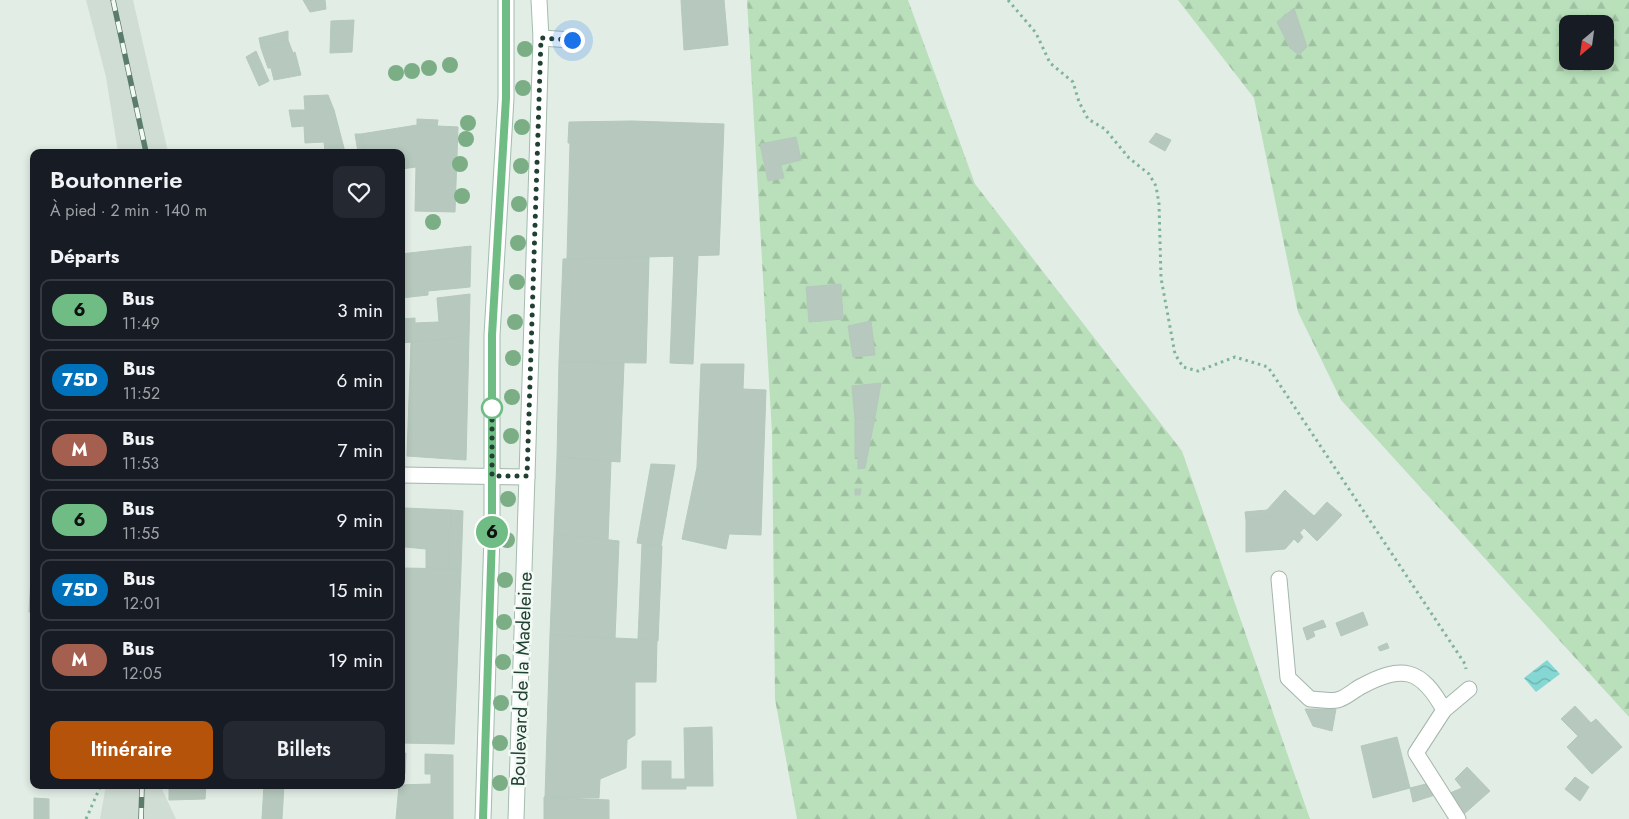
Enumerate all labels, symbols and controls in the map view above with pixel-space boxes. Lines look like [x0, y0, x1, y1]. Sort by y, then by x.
north arrow [1559, 15, 1614, 70]
map controls [1559, 15, 1614, 70]
your location [560, 28, 585, 53]
text: Boutonnerie [50, 162, 183, 197]
button: heart [333, 166, 385, 218]
text: À pied · 2 min · 140 m [50, 199, 207, 222]
text: Départs [50, 243, 119, 270]
text: Bus [122, 285, 154, 312]
text: 6 [73, 297, 86, 323]
text: 3 min [337, 297, 383, 324]
text: 11:49 [122, 312, 160, 335]
text: Bus [123, 355, 155, 382]
text: 75D [62, 367, 98, 393]
text: 6 min [337, 367, 383, 394]
text: 11:52 [123, 382, 160, 405]
unlabelled marker [481, 397, 503, 419]
text: Bus [122, 425, 154, 452]
text: M [71, 437, 88, 463]
text: 7 min [338, 437, 383, 464]
text: 11:53 [122, 452, 159, 475]
text: Bus [122, 495, 154, 522]
text: 6 [73, 507, 86, 533]
text: 9 min [337, 507, 383, 534]
line badge: 6 [476, 516, 508, 548]
text: 6 [486, 519, 498, 545]
text: 11:55 [122, 522, 159, 545]
text: Bus [123, 565, 155, 592]
street label: Boulevard de la Madeleine [504, 571, 539, 787]
text: 75D [62, 577, 98, 603]
text: 15 min [328, 577, 383, 604]
text: 12:01 [123, 592, 161, 615]
text: Bus [122, 635, 154, 662]
text: M [71, 647, 88, 673]
text: 19 min [328, 647, 383, 674]
text: 12:05 [122, 662, 162, 685]
button: Itinéraire [50, 721, 213, 779]
button: Billets [223, 721, 385, 779]

